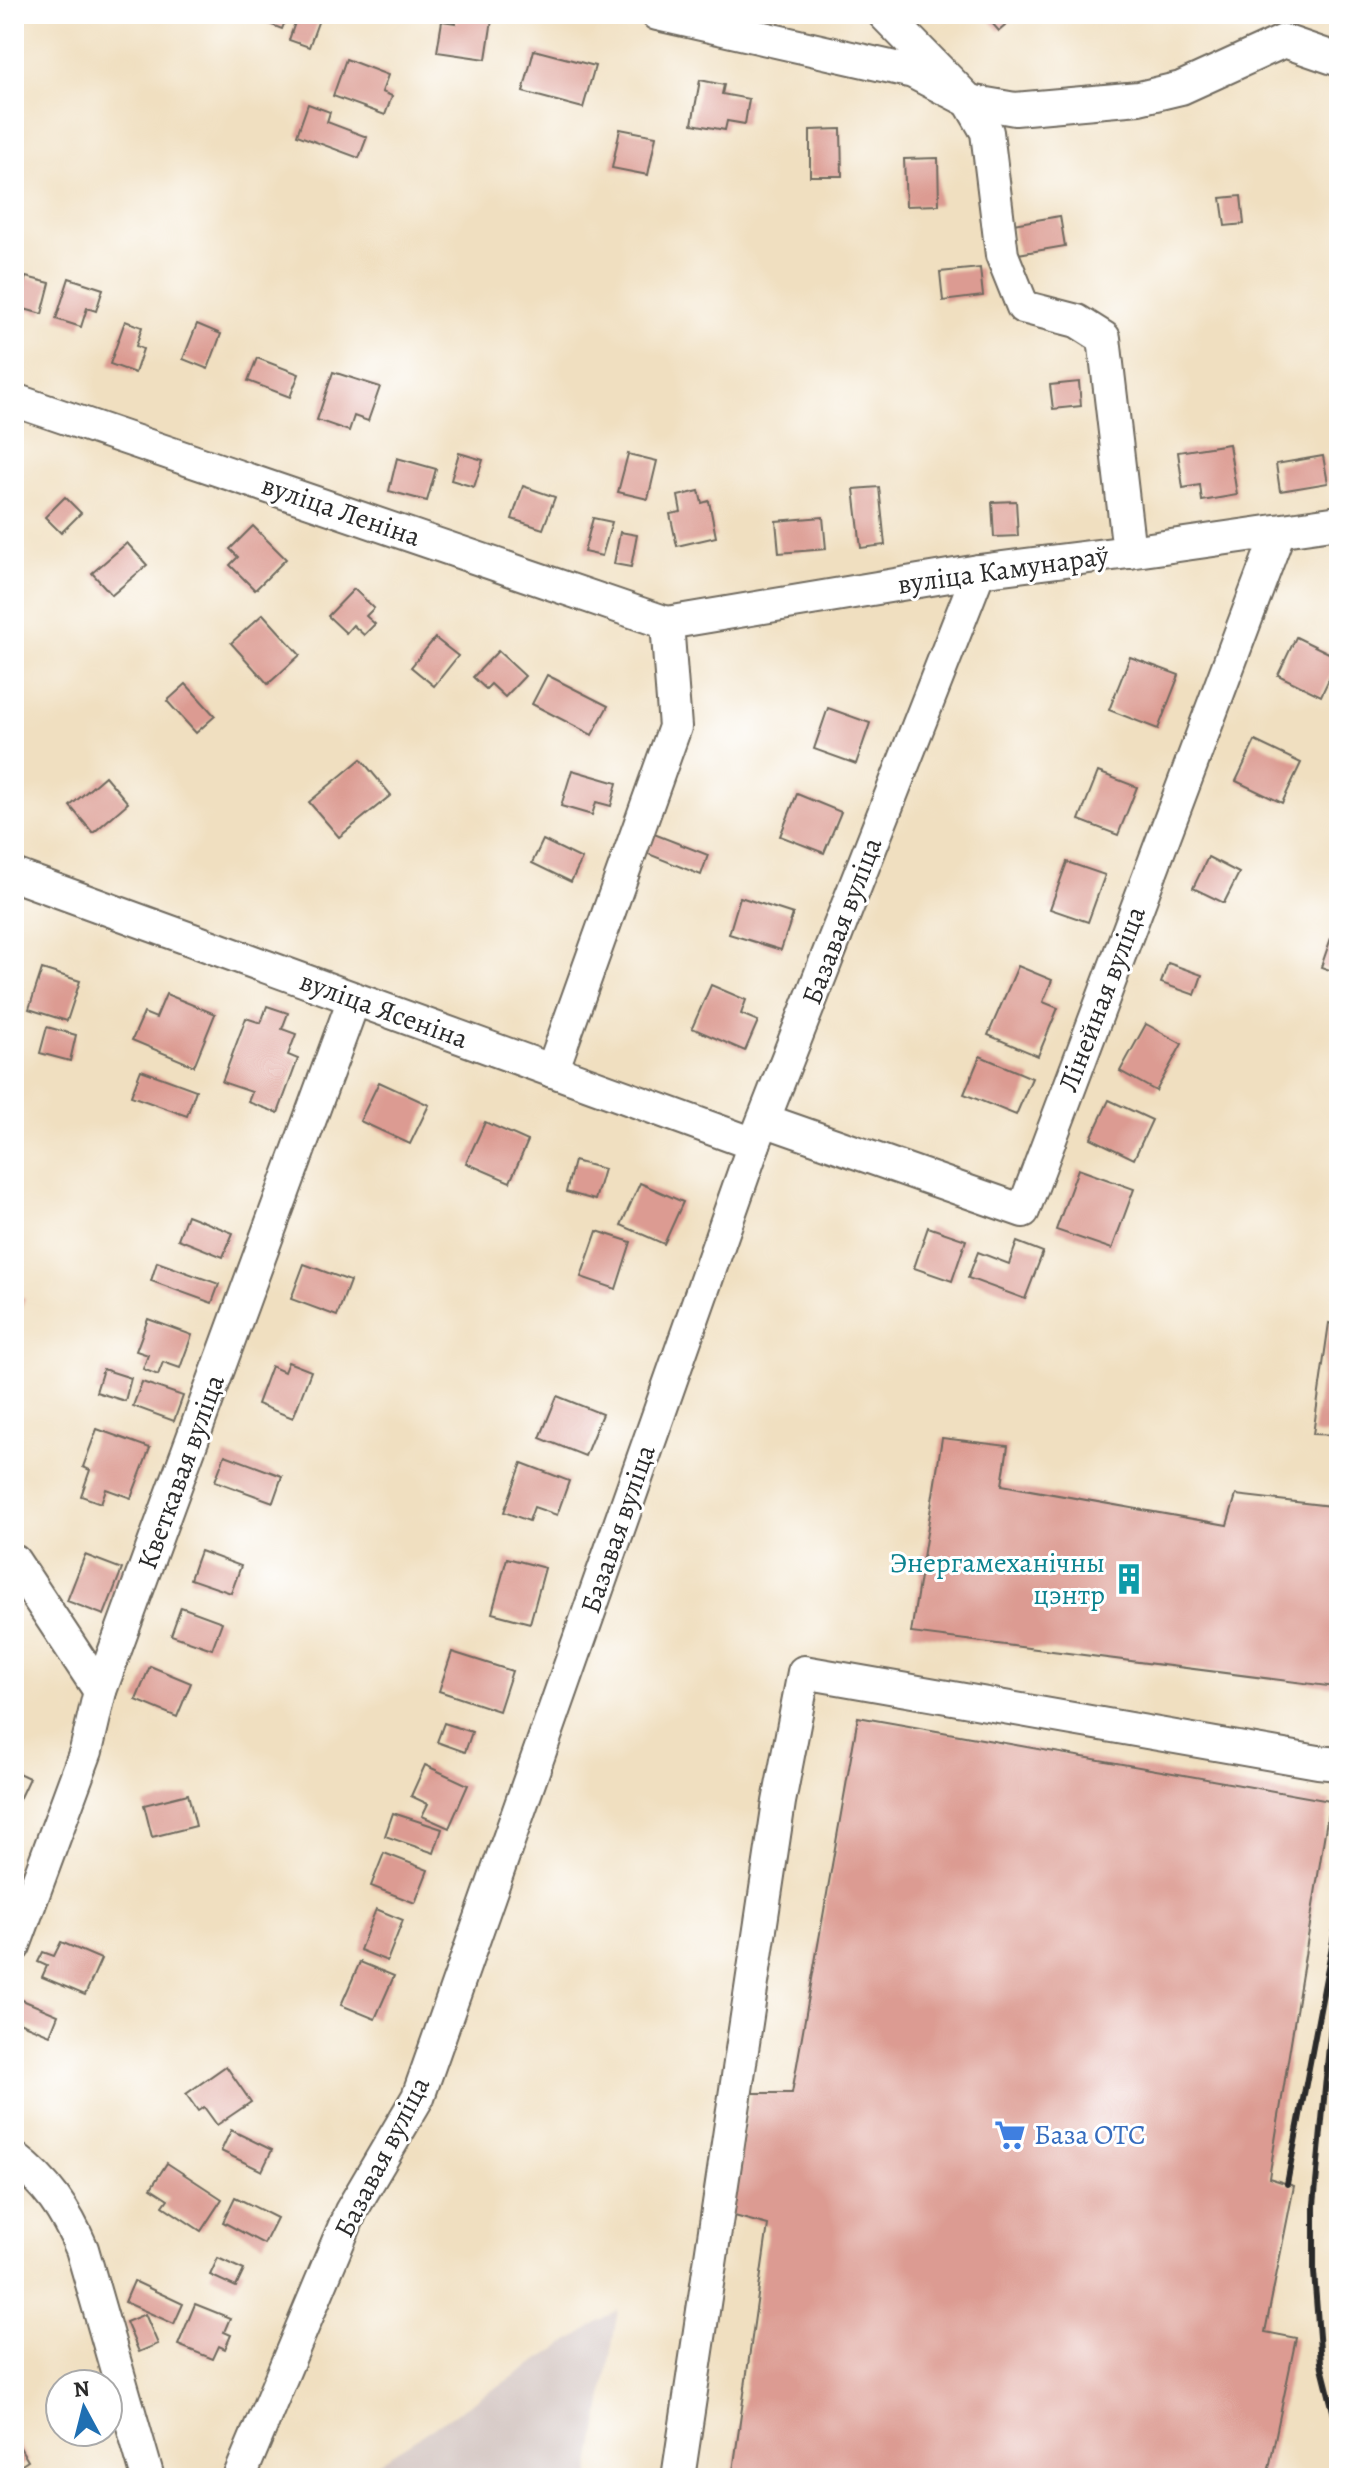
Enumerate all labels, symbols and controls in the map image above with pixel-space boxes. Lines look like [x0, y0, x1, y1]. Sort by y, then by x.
street label: вуліца Леніна [256, 466, 426, 556]
street label: вуліца Камунараў [895, 536, 1111, 604]
street label: Базавая вуліца [793, 832, 891, 1010]
street label: Лінейная вуліца [1049, 901, 1155, 1097]
street label: вуліца Ясеніна [295, 962, 473, 1058]
street label: Кветкавая вуліца [128, 1369, 234, 1575]
street label: Базавая вуліца [571, 1439, 665, 1618]
place label: Энергамеханічны цэнтр [890, 1544, 1105, 1614]
building icon: Энергамеханічны цэнтр [1112, 1562, 1146, 1596]
street label: Базавая вуліца [325, 2070, 439, 2244]
place label: База ОТС [1034, 2116, 1146, 2154]
supermarket icon: База ОТС [993, 2118, 1027, 2152]
north arrow [44, 2368, 124, 2448]
text: N [72, 2373, 91, 2405]

